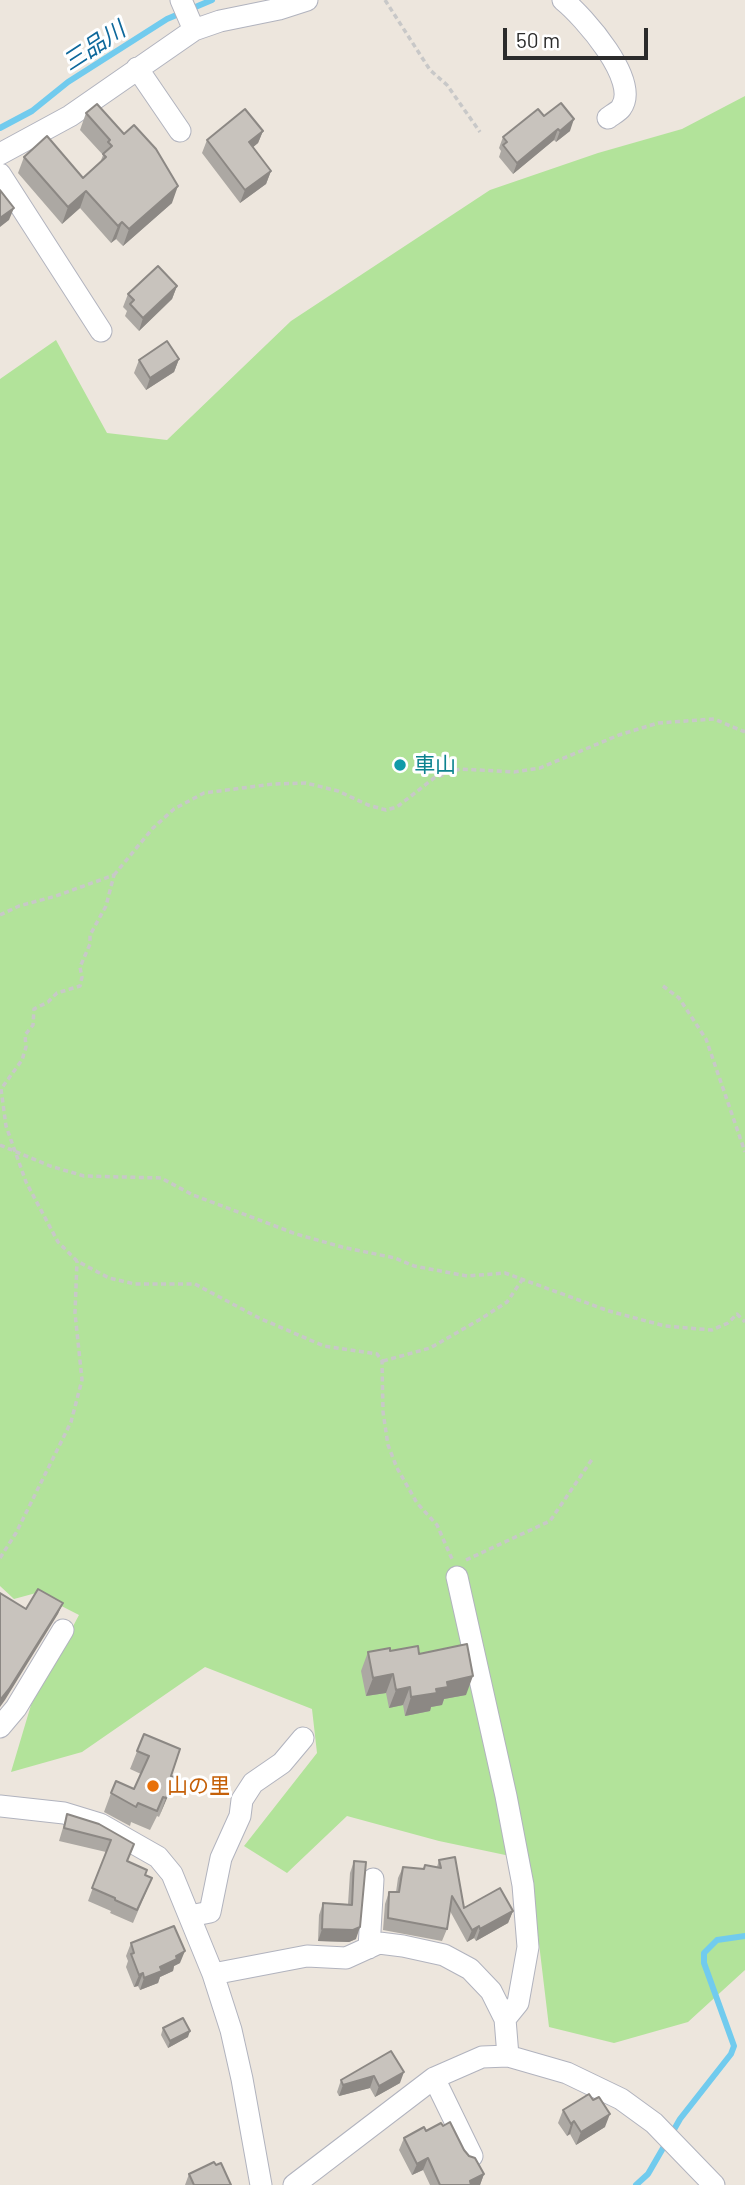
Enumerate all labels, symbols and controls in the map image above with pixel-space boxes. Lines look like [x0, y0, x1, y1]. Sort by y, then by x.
scale bar [507, 14, 652, 58]
water label: 三品川 [58, 16, 130, 76]
text: 50 m [516, 27, 560, 52]
place label: 車山 [414, 752, 456, 778]
marker: 車山 [392, 757, 408, 773]
place label: 山の里 [167, 1773, 230, 1799]
marker: 山の里 [145, 1778, 161, 1794]

